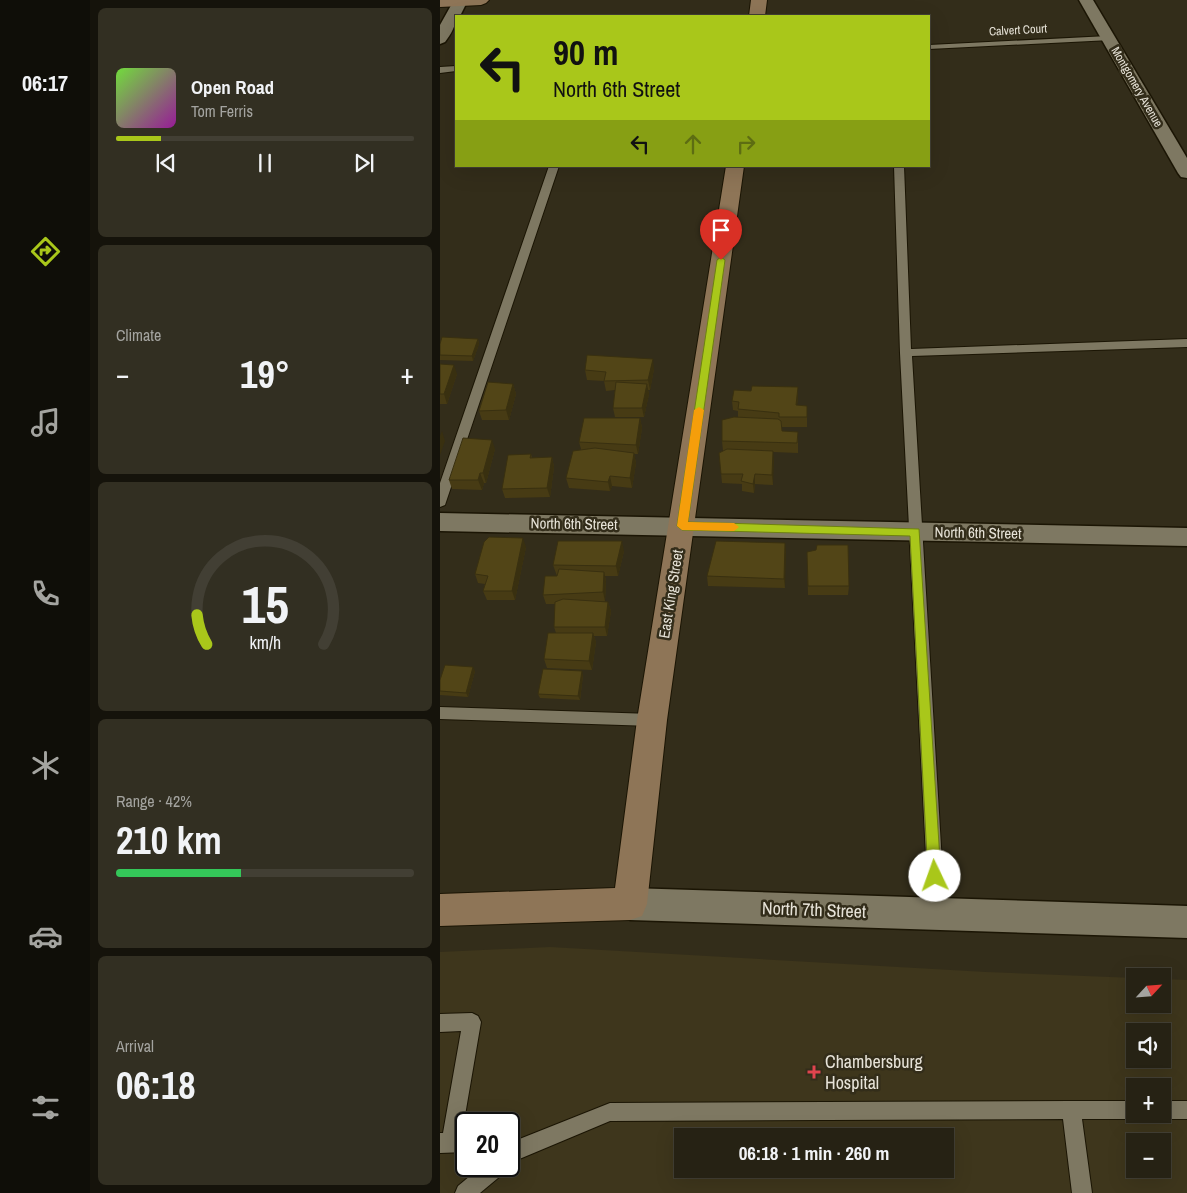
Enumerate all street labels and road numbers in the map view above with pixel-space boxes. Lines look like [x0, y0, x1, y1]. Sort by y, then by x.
street label: Calvert Court [989, 20, 1048, 40]
street label: Montgomery Avenue [1108, 44, 1166, 130]
street label: North 6th Street [530, 512, 618, 535]
street label: North 6th Street [934, 521, 1022, 544]
street label: East King Street [653, 547, 688, 640]
street label: North 7th Street [762, 895, 867, 924]

